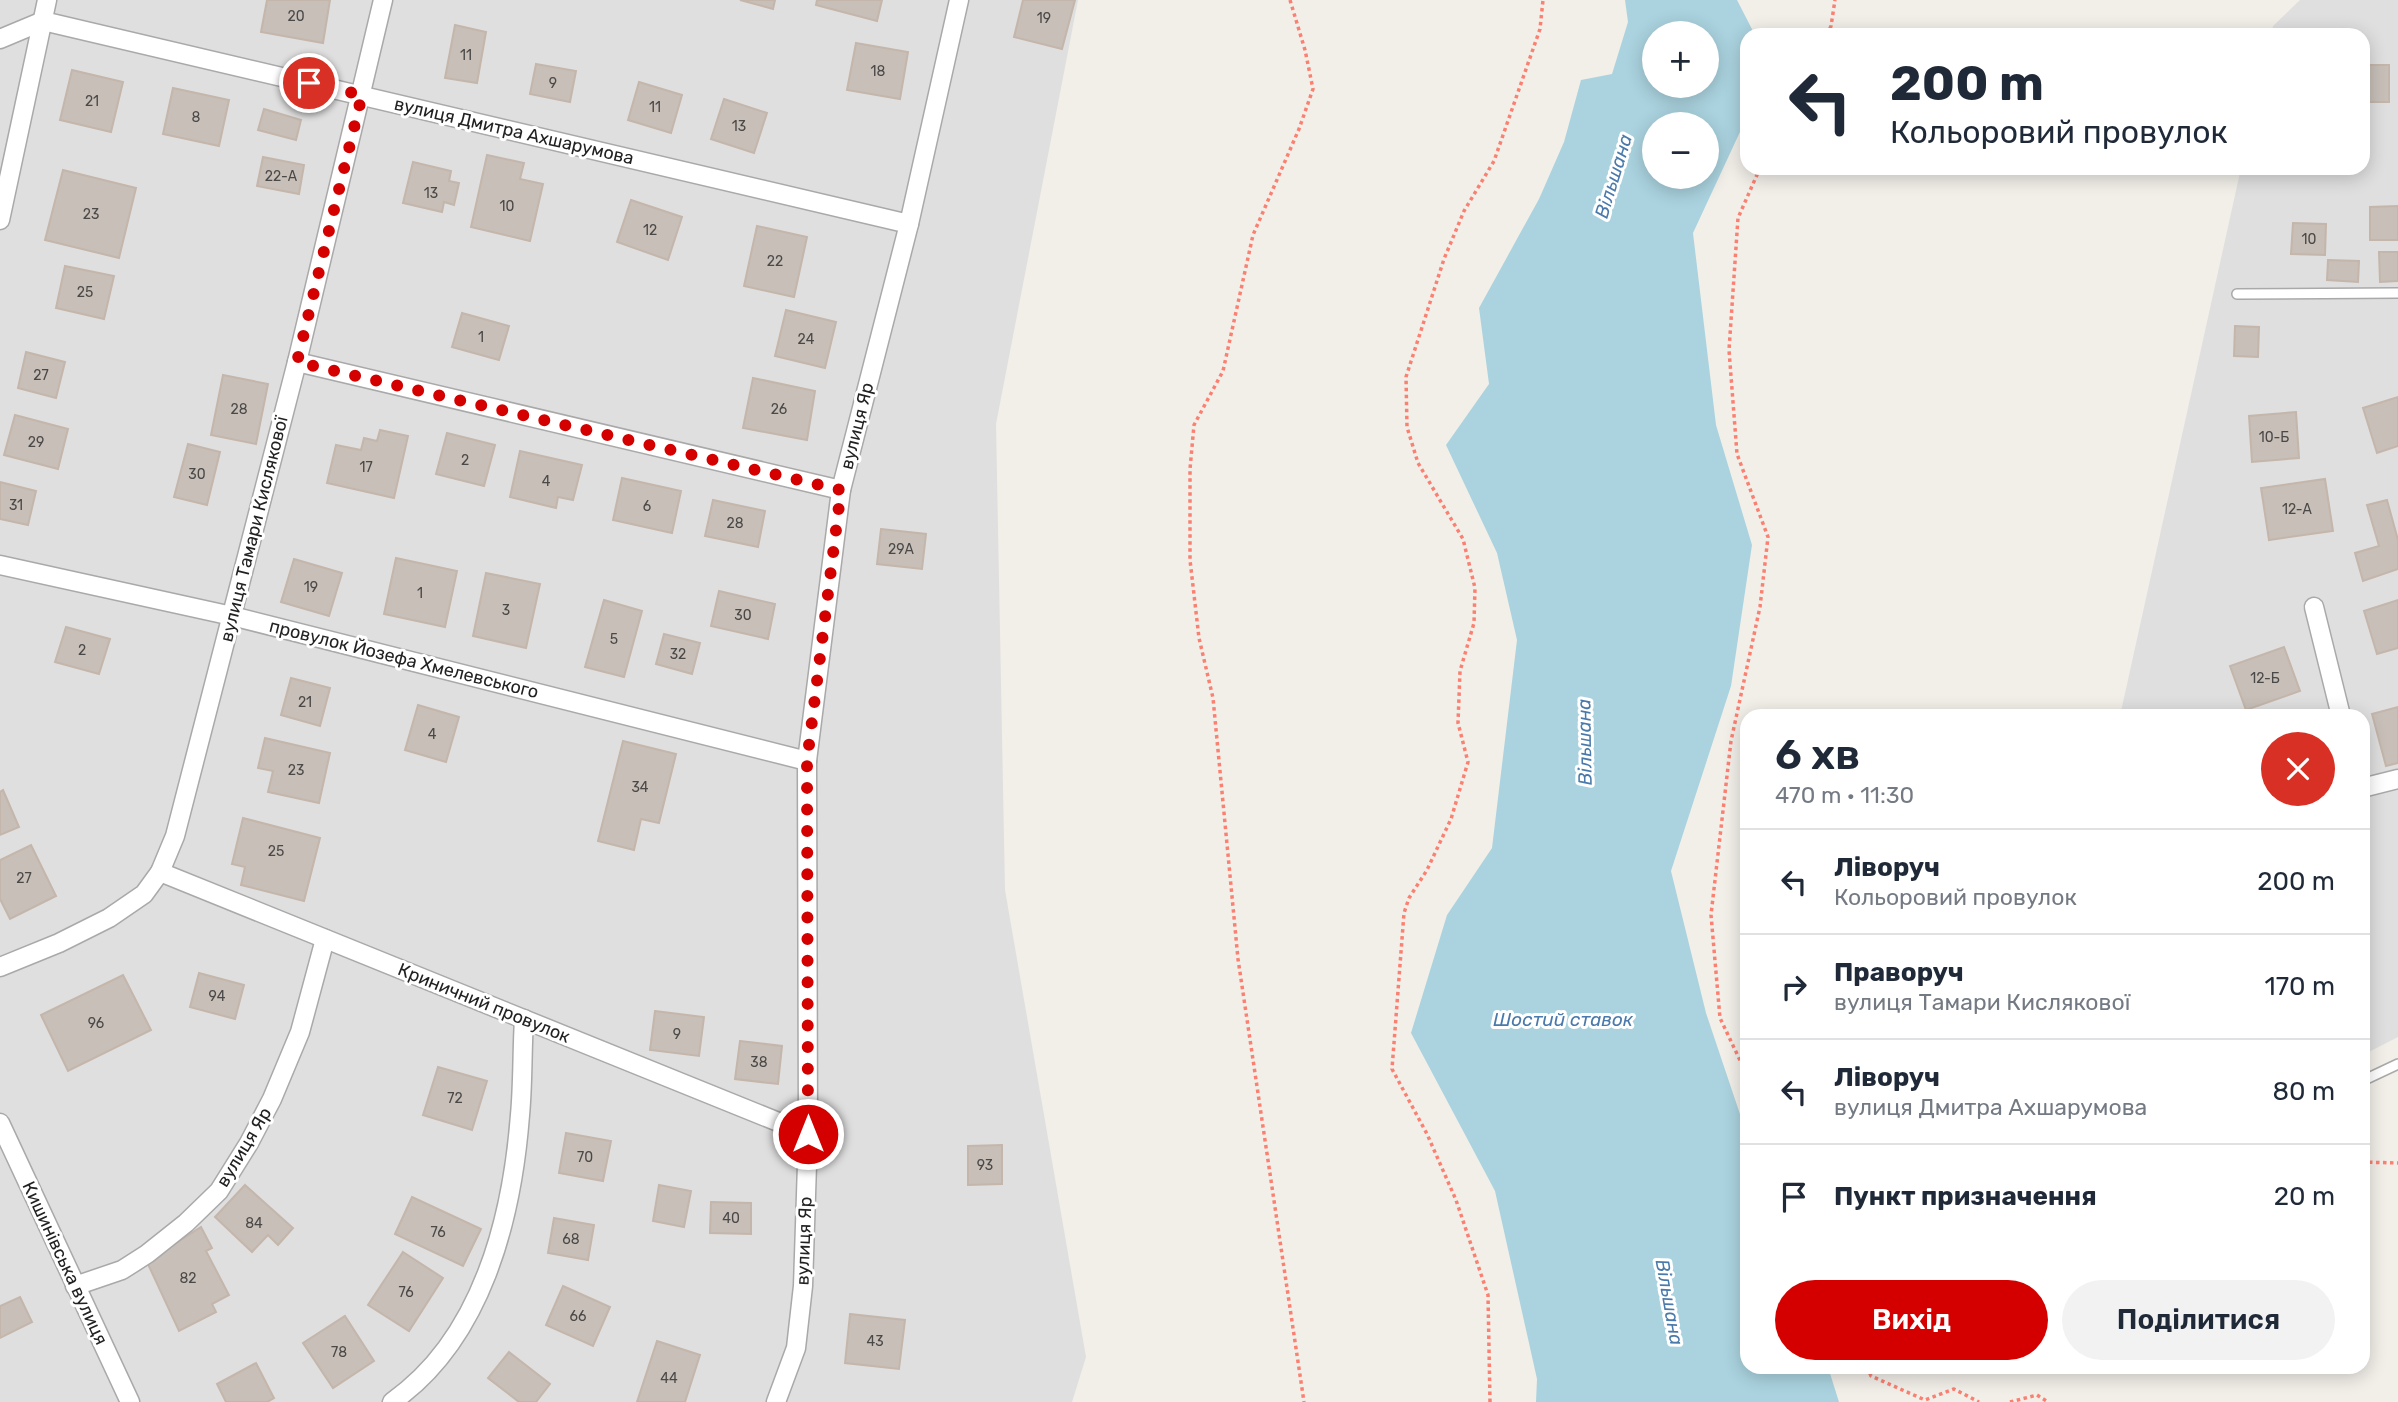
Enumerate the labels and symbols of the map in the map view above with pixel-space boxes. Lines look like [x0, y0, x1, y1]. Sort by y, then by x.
house number: 20 [287, 8, 305, 25]
house number: 19 [1037, 10, 1051, 27]
house number: 11 [460, 47, 472, 64]
pin [279, 53, 339, 113]
house number: 18 [871, 63, 886, 80]
house number: 9 [549, 75, 557, 92]
house number: 21 [85, 93, 99, 110]
street label: вулиця Дмитра Ахшарумова [392, 93, 636, 169]
house number: 11 [649, 99, 661, 116]
house number: 8 [192, 109, 201, 126]
house number: 13 [732, 118, 746, 135]
water label: Вільшана [1590, 131, 1637, 221]
house number: 22-А [265, 168, 298, 185]
house number: 13 [424, 185, 438, 202]
house number: 10 [500, 198, 515, 215]
house number: 23 [83, 206, 99, 223]
house number: 12 [643, 222, 657, 239]
house number: 10 [2302, 231, 2317, 248]
house number: 22 [767, 253, 783, 270]
house number: 25 [77, 284, 93, 301]
house number: 1 [478, 329, 484, 346]
house number: 24 [798, 331, 815, 348]
house number: 27 [33, 367, 49, 384]
street label: вулиця Яр [836, 380, 878, 472]
house number: 28 [230, 401, 248, 418]
house number: 26 [771, 401, 787, 418]
street label: вулиця Тамари Кислякової [215, 413, 293, 644]
house number: 10-Б [2259, 429, 2289, 446]
house number: 29 [28, 434, 44, 451]
house number: 2 [461, 452, 469, 469]
house number: 17 [359, 459, 373, 476]
house number: 30 [188, 466, 206, 483]
house number: 4 [542, 473, 551, 490]
house number: 31 [9, 497, 23, 514]
house number: 6 [643, 498, 651, 515]
house number: 12-А [2282, 501, 2313, 518]
house number: 28 [726, 515, 744, 532]
house number: 29А [888, 541, 915, 558]
house number: 19 [304, 579, 318, 596]
house number: 1 [417, 585, 423, 602]
house number: 3 [502, 602, 510, 619]
house number: 30 [734, 607, 752, 624]
street label: провулок Йозефа Хмелевського [267, 615, 541, 703]
house number: 5 [610, 631, 618, 648]
house number: 2 [78, 642, 86, 659]
house number: 32 [670, 646, 686, 663]
house number: 12-Б [2250, 670, 2280, 687]
house number: 21 [298, 694, 312, 711]
water label: Вільшана [1572, 698, 1597, 786]
house number: 4 [428, 726, 437, 743]
house number: 23 [288, 762, 304, 779]
house number: 34 [631, 779, 649, 796]
house number: 25 [268, 843, 284, 860]
house number: 27 [16, 870, 32, 887]
street label: Криничний провулок [395, 958, 574, 1048]
house number: 94 [209, 988, 226, 1005]
water label: Шостий ставок [1493, 1008, 1634, 1031]
house number: 96 [88, 1015, 104, 1032]
house number: 9 [673, 1026, 681, 1043]
house number: 38 [750, 1054, 768, 1071]
house number: 72 [447, 1090, 463, 1107]
position arrow [771, 1097, 845, 1171]
street label: вулиця Яр [212, 1103, 276, 1191]
house number: 70 [577, 1149, 593, 1166]
house number: 93 [977, 1157, 993, 1174]
street label: Кишинівська вулиця [17, 1178, 113, 1348]
street label: вулиця Яр [791, 1196, 817, 1286]
house number: 40 [722, 1210, 740, 1227]
house number: 84 [245, 1215, 263, 1232]
house number: 76 [430, 1224, 446, 1241]
house number: 68 [562, 1231, 580, 1248]
water label: Вільшана [1651, 1257, 1688, 1347]
house number: 82 [179, 1270, 197, 1287]
house number: 76 [398, 1284, 414, 1301]
house number: 66 [570, 1308, 586, 1325]
house number: 43 [866, 1333, 884, 1350]
house number: 78 [331, 1344, 347, 1361]
house number: 44 [660, 1370, 678, 1387]

